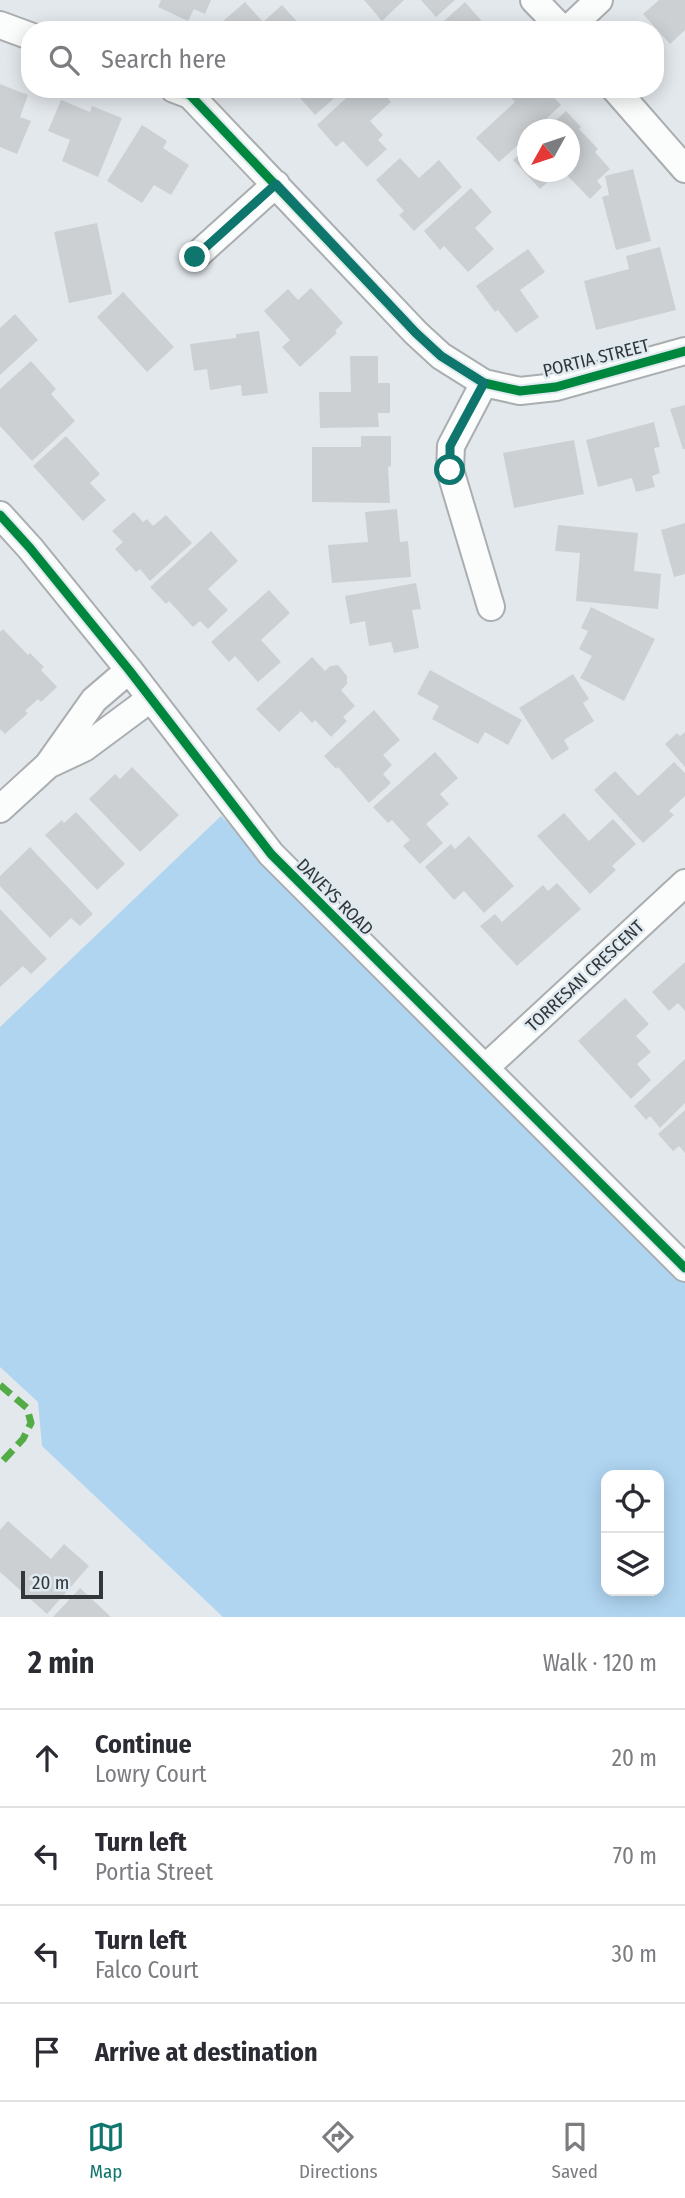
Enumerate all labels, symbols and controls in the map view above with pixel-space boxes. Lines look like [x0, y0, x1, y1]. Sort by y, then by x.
search box [21, 21, 664, 98]
icon: search [45, 41, 83, 79]
text: Search here [101, 44, 226, 75]
north arrow [517, 119, 580, 182]
route end [179, 241, 210, 272]
street label: PORTIA STREET [541, 334, 652, 382]
route start [434, 454, 465, 485]
street label: DAVEYS ROAD [292, 854, 378, 940]
street label: TORRESAN CRESCENT [521, 915, 649, 1036]
map controls [601, 1470, 664, 1596]
button: locate [601, 1470, 664, 1533]
button: layers [601, 1533, 664, 1596]
scale bar [21, 1568, 103, 1600]
text: 20 m [32, 1571, 69, 1594]
text: 2 min [28, 1645, 95, 1681]
text: Walk · 120 m [543, 1649, 657, 1677]
text: Continue [95, 1729, 192, 1760]
icon: ahead [28, 1739, 66, 1777]
text: 20 m [612, 1744, 657, 1772]
text: Lowry Court [95, 1760, 206, 1788]
text: Turn left [95, 1827, 187, 1858]
icon: left [28, 1837, 66, 1875]
text: 70 m [613, 1842, 657, 1870]
text: Portia Street [95, 1858, 213, 1886]
text: Turn left [95, 1925, 187, 1956]
icon: left [28, 1935, 66, 1973]
text: 30 m [612, 1940, 657, 1968]
text: Falco Court [95, 1956, 199, 1984]
icon: arrive [28, 2033, 66, 2071]
text: Arrive at destination [95, 2037, 318, 2068]
tab: Map [87, 2118, 125, 2183]
tab: Directions [299, 2118, 378, 2183]
tab: Saved [552, 2118, 598, 2183]

